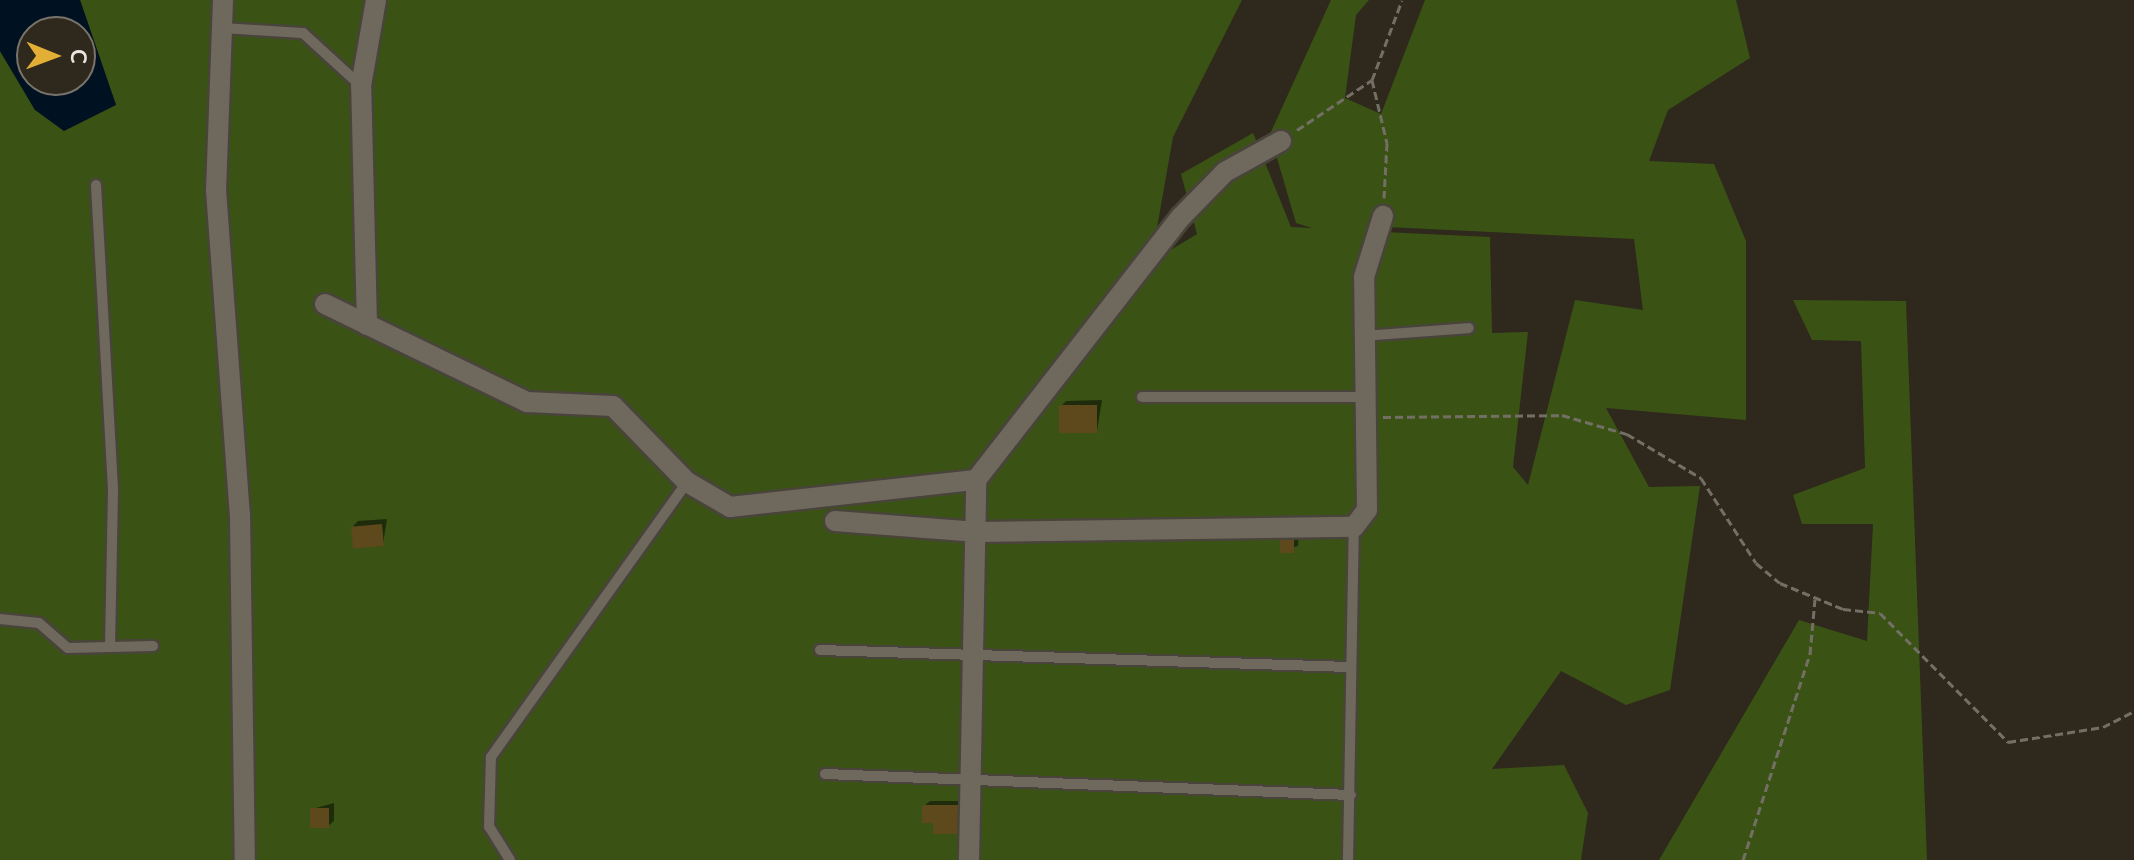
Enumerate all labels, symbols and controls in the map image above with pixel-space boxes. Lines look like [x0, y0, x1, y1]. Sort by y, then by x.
north arrow [16, 16, 96, 96]
text: С [63, 49, 93, 64]

